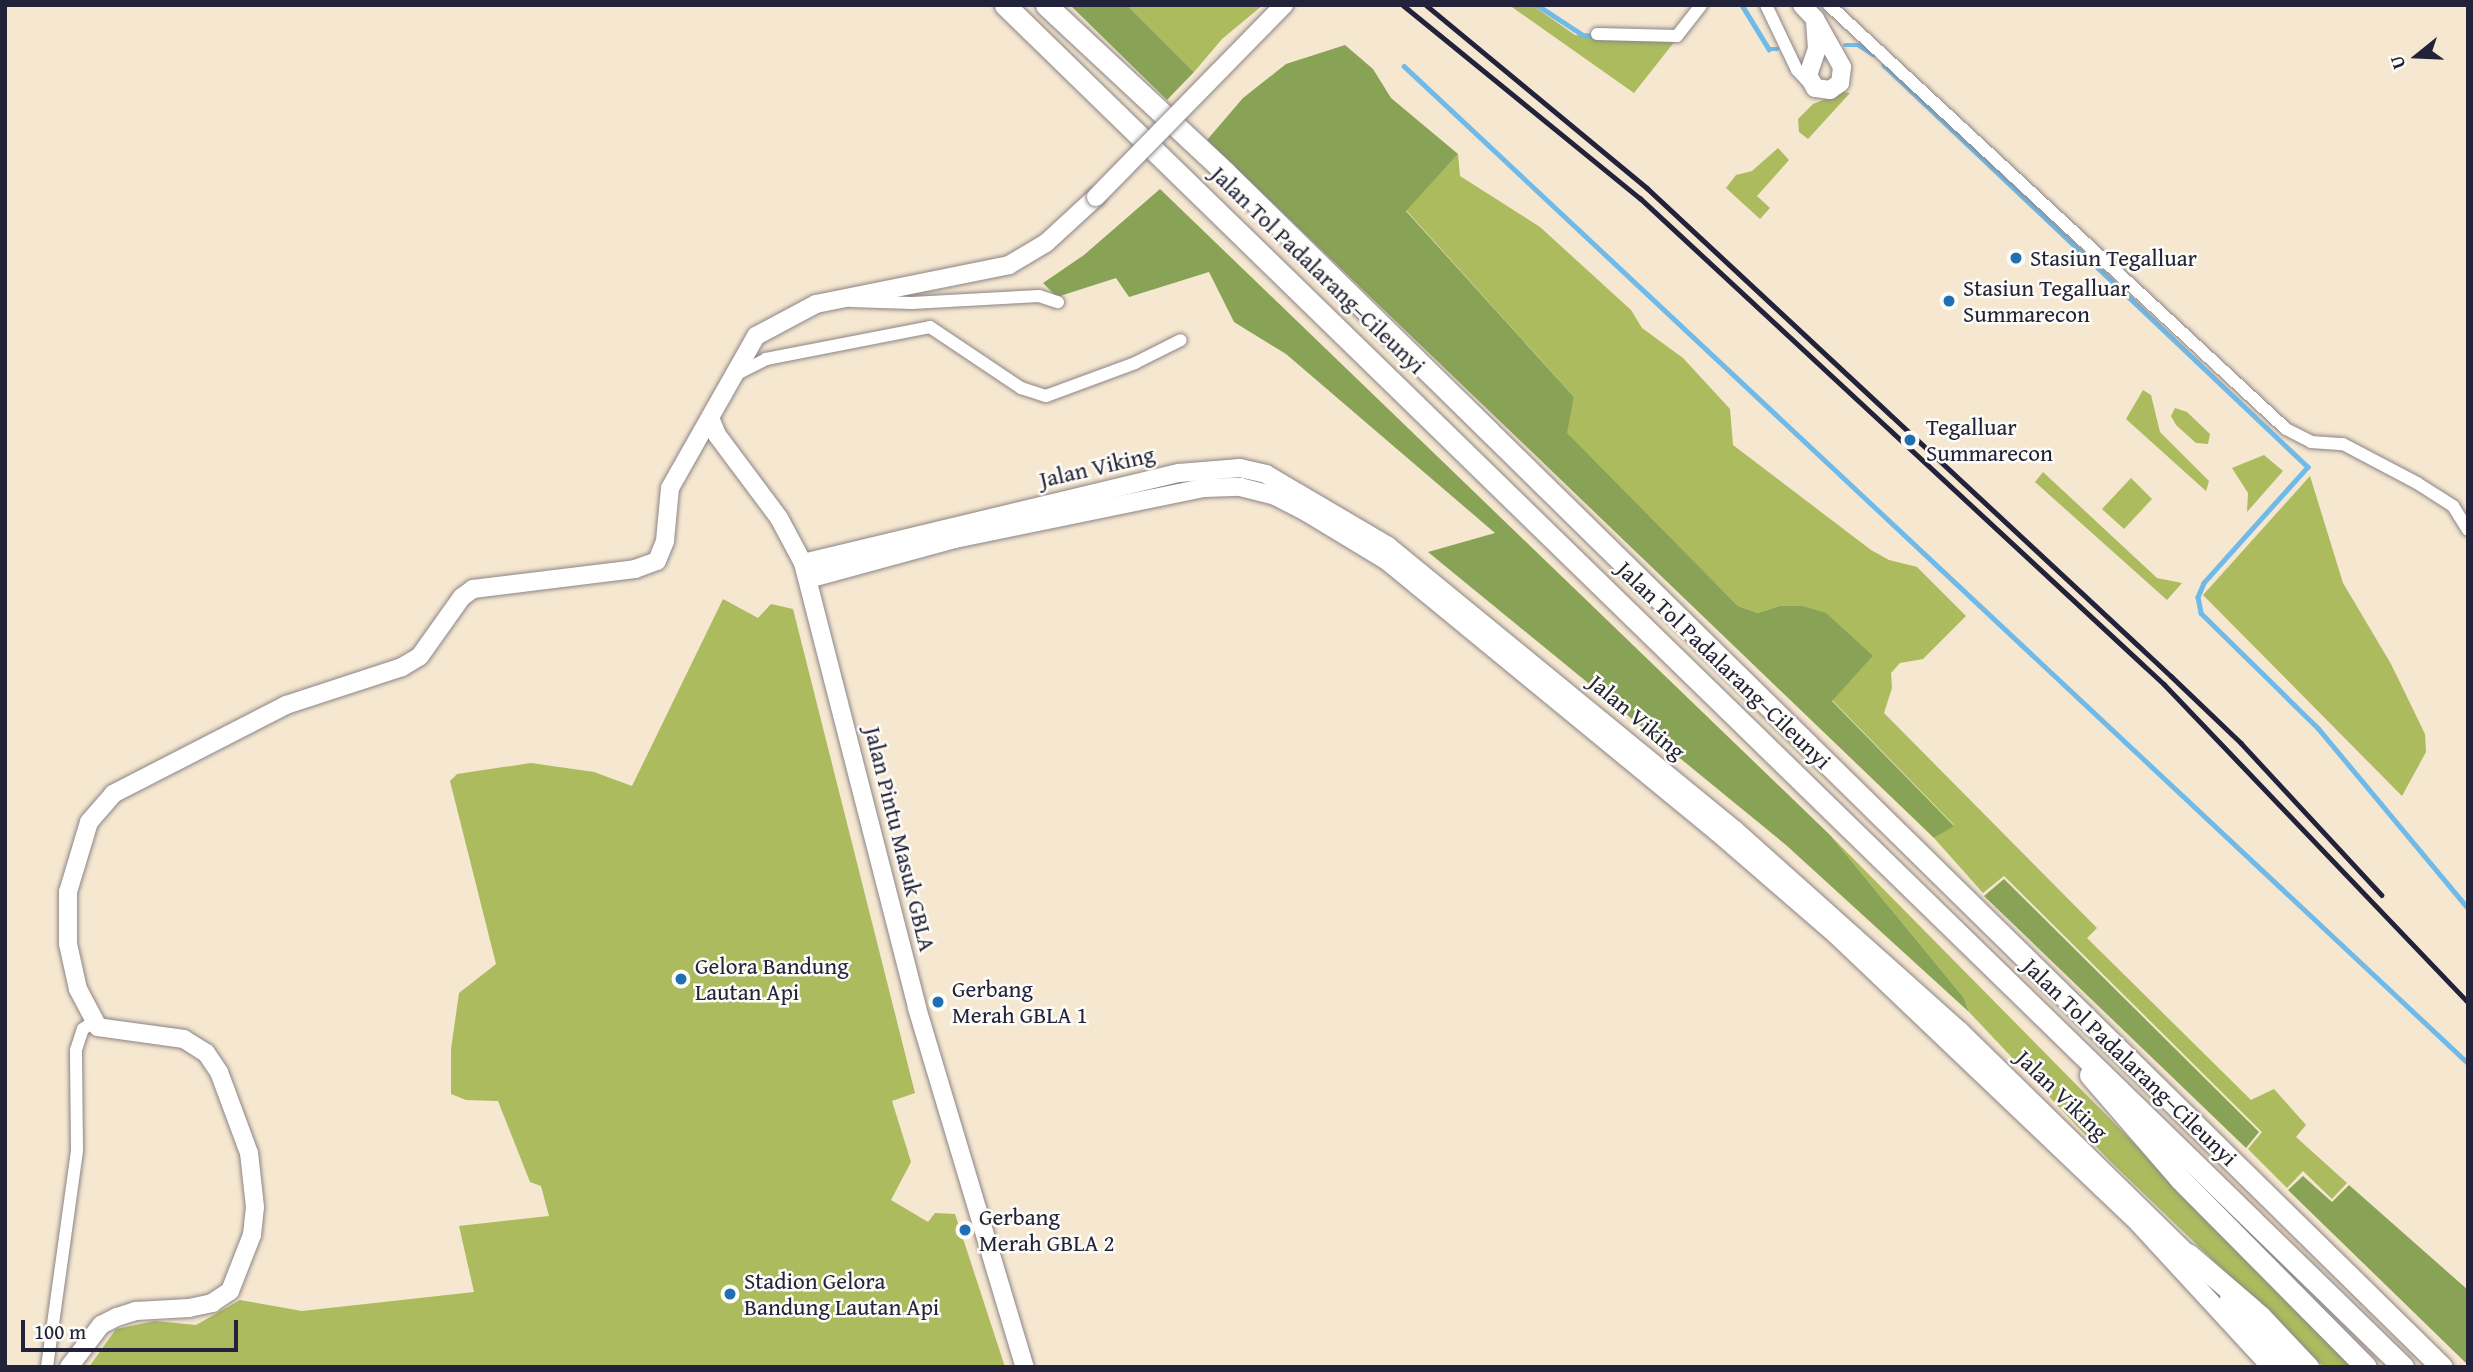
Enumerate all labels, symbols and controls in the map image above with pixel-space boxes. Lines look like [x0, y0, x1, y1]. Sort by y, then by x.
north arrow [2382, 21, 2452, 91]
text: U [2382, 52, 2412, 73]
street label: Jalan Tol Padalarang–Cileunyi [1205, 160, 1431, 380]
place label: Stasiun Tegalluar [2030, 244, 2197, 272]
marker: Stasiun Tegalluar [2008, 250, 2024, 266]
place label: Stasiun Tegalluar Summarecon [1963, 274, 2130, 328]
marker: Stasiun Tegalluar Summarecon [1941, 293, 1957, 309]
place label: Tegalluar Summarecon [1926, 413, 2053, 467]
marker: Tegalluar Summarecon [1900, 430, 1920, 450]
street label: Jalan Viking [1037, 440, 1157, 494]
street label: Jalan Tol Padalarang–Cileunyi [1611, 555, 1837, 775]
street label: Jalan Viking [1583, 669, 1691, 765]
street label: Jalan Pintu Masuk GBLA [859, 724, 941, 954]
place label: Gelora Bandung Lautan Api [695, 952, 849, 1006]
street label: Jalan Tol Padalarang–Cileunyi [2017, 952, 2243, 1172]
marker: Gelora Bandung Lautan Api [673, 971, 689, 987]
place label: Gerbang Merah GBLA 1 [952, 975, 1088, 1029]
marker: Gerbang Merah GBLA 1 [930, 994, 946, 1010]
street label: Jalan Viking [2010, 1044, 2114, 1146]
place label: Gerbang Merah GBLA 2 [979, 1203, 1115, 1257]
marker: Gerbang Merah GBLA 2 [957, 1222, 973, 1238]
place label: Stadion Gelora Bandung Lautan Api [744, 1267, 939, 1321]
marker: Stadion Gelora Bandung Lautan Api [722, 1286, 738, 1302]
scale bar [24, 1306, 242, 1350]
text: 100 m [34, 1316, 86, 1347]

